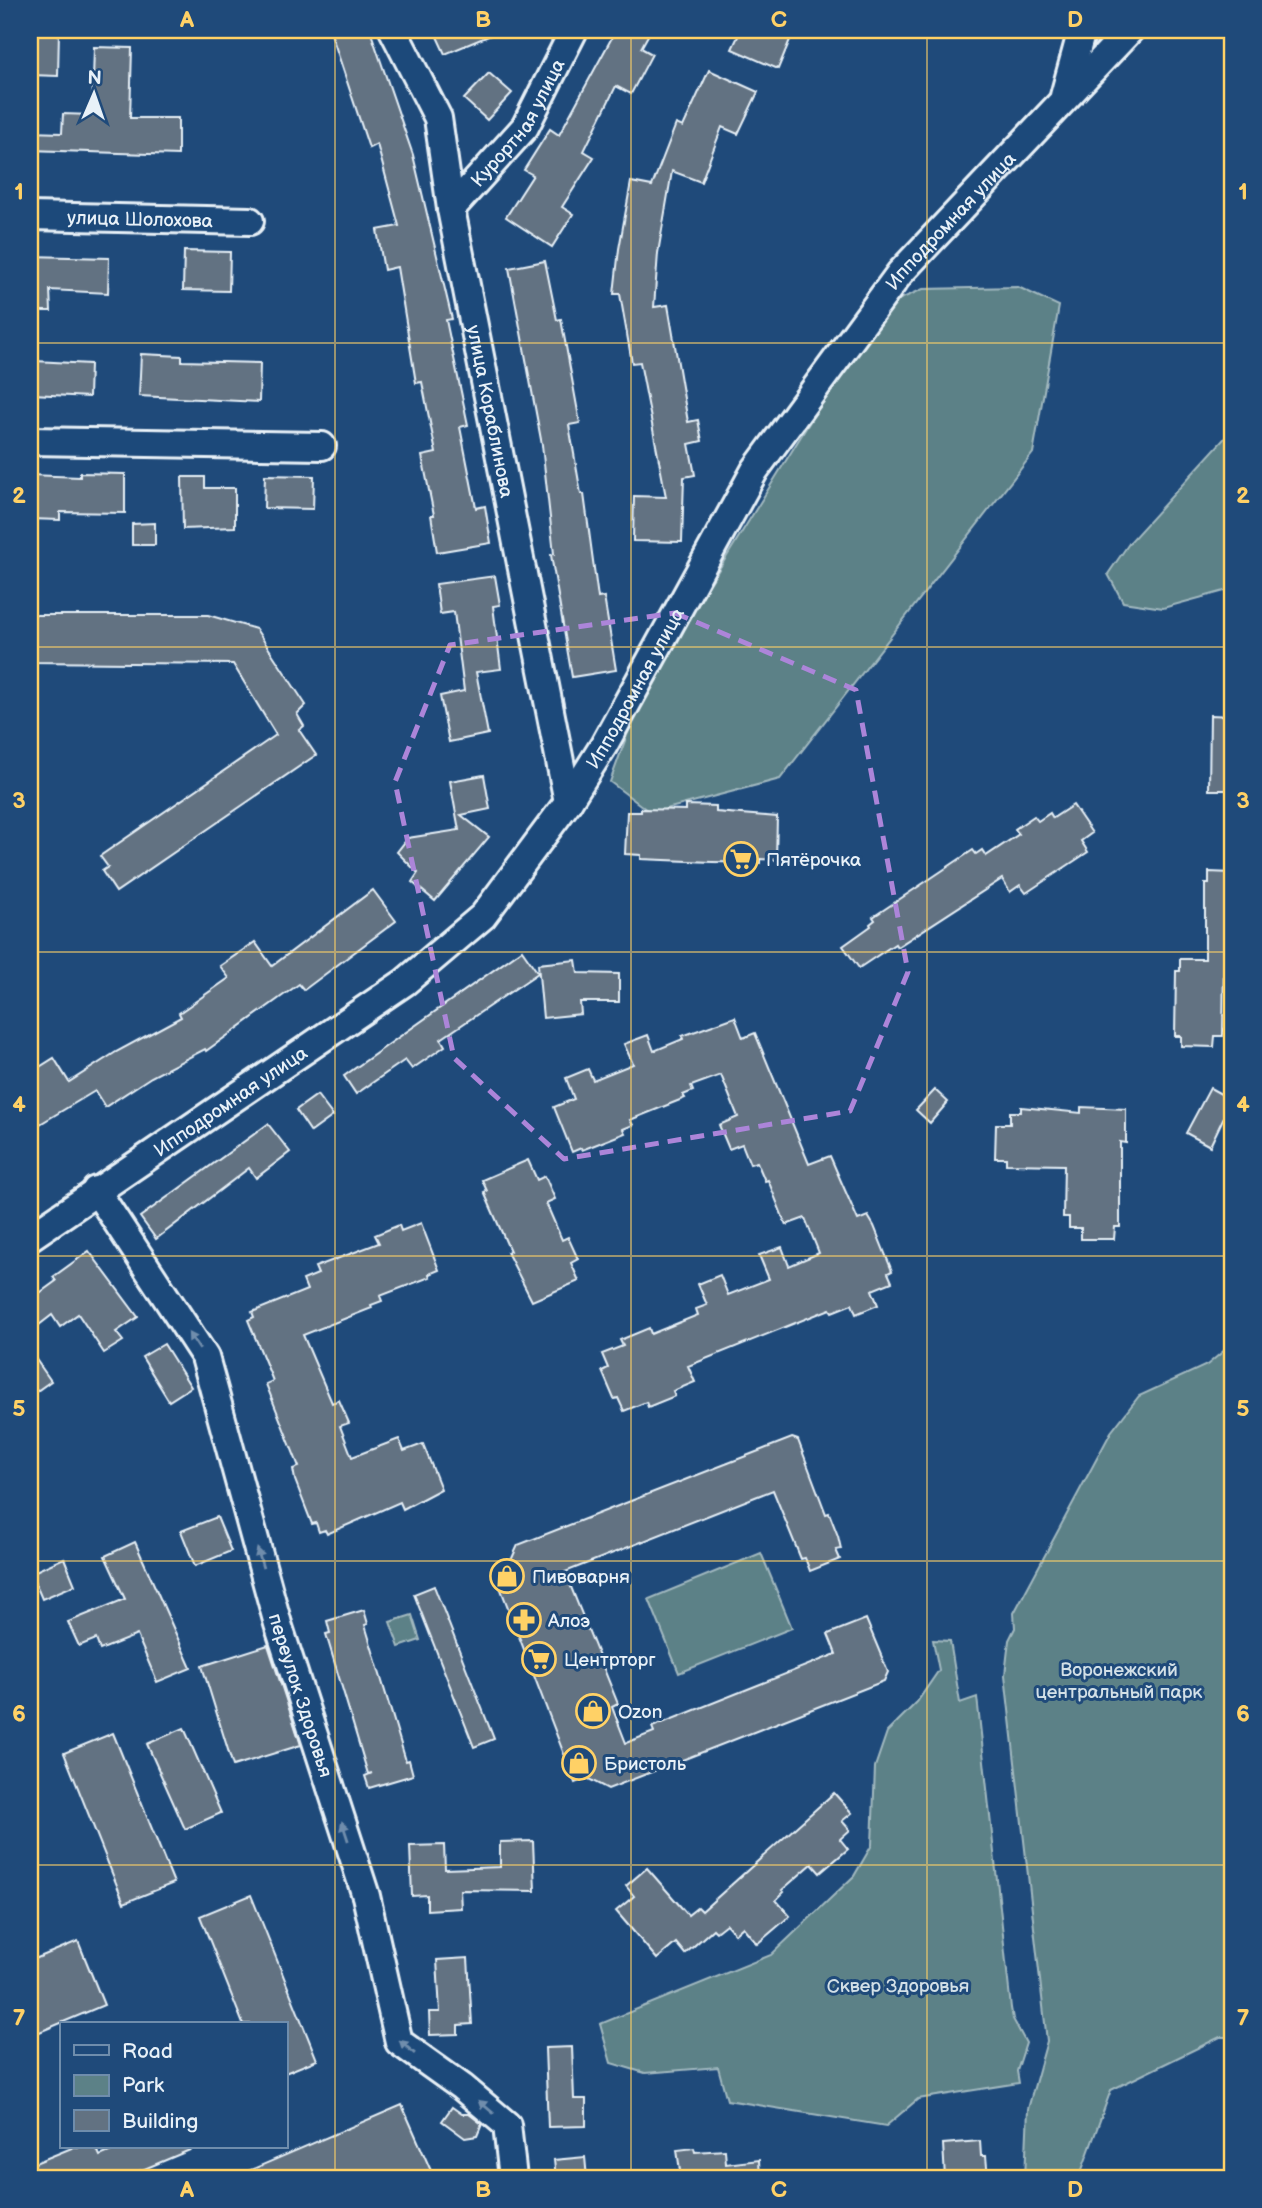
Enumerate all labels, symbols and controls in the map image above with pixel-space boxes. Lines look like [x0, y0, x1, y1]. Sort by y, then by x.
text: A [179, 6, 195, 34]
text: B [475, 6, 491, 34]
text: C [771, 6, 787, 34]
text: D [1067, 6, 1083, 34]
street label: Курортная улица [467, 55, 570, 192]
north arrow [60, 60, 130, 130]
text: N [87, 67, 102, 90]
street label: Ипподромная улица [881, 148, 1021, 295]
text: 1 [14, 178, 24, 206]
text: 1 [1238, 178, 1248, 206]
street label: улица Шолохова [67, 207, 213, 233]
street label: улица Кораблинова [461, 323, 518, 500]
text: 2 [12, 482, 26, 510]
text: 2 [1236, 482, 1250, 510]
street label: Ипподромная улица [582, 604, 690, 774]
text: 3 [12, 787, 26, 815]
text: 3 [1236, 787, 1250, 815]
supermarket icon: Пятёрочка [722, 840, 760, 878]
place label: Пятёрочка [766, 849, 861, 872]
street label: Ипподромная улица [150, 1042, 312, 1162]
text: 4 [12, 1091, 26, 1119]
text: 4 [1236, 1091, 1250, 1119]
one-way arrow [188, 1331, 201, 1351]
text: 5 [12, 1395, 26, 1423]
text: 5 [1236, 1395, 1250, 1423]
one-way arrow [254, 1547, 265, 1569]
shop icon: Пивоварня [488, 1557, 526, 1595]
place label: Пивоварня [532, 1566, 630, 1589]
pharmacy icon: Алоэ [505, 1601, 543, 1639]
place label: Алоэ [547, 1610, 590, 1633]
street label: переулок Здоровья [263, 1611, 337, 1780]
supermarket icon: Центрторг [520, 1640, 558, 1678]
place label: Центрторг [564, 1649, 656, 1672]
park label: Воронежский центральный парк [1036, 1659, 1202, 1704]
shop icon: Ozon [574, 1692, 612, 1730]
text: 6 [12, 1700, 26, 1728]
text: 6 [1236, 1700, 1250, 1728]
place label: Ozon [618, 1701, 663, 1724]
shop icon: Бристоль [560, 1744, 598, 1782]
place label: Бристоль [604, 1753, 687, 1776]
one-way arrow [339, 1820, 349, 1841]
park label: Сквер Здоровья [827, 1975, 969, 1998]
text: 7 [13, 2004, 26, 2032]
text: 7 [1237, 2004, 1250, 2032]
legend [60, 2022, 287, 2148]
text: Road [122, 2039, 173, 2064]
one-way arrow [398, 2039, 416, 2055]
text: Park [122, 2073, 165, 2098]
one-way arrow [478, 2100, 496, 2115]
text: Building [122, 2109, 198, 2134]
text: A [179, 2176, 195, 2204]
text: B [475, 2176, 491, 2204]
text: C [771, 2176, 787, 2204]
text: D [1067, 2176, 1083, 2204]

